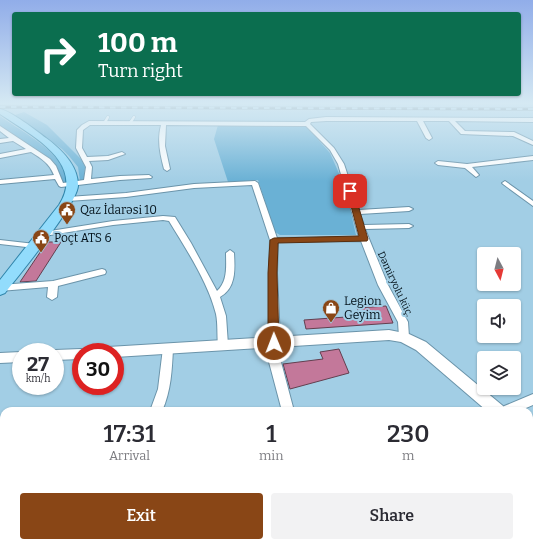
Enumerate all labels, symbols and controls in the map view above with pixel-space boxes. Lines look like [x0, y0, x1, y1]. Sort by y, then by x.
text: 100 m [98, 26, 177, 59]
icon: right [32, 28, 84, 80]
text: Turn right [98, 60, 183, 82]
pin [333, 174, 367, 208]
icon: arrive [339, 180, 361, 202]
public building icon: Qaz İdarəsi 10 [57, 200, 77, 225]
place label: Qaz İdarəsi 10 [80, 202, 157, 217]
public building icon: Poçt ATS 6 [31, 228, 51, 253]
place label: Poçt ATS 6 [54, 231, 111, 245]
north arrow [477, 247, 521, 291]
map controls [477, 247, 521, 395]
street label: Dəmiryolu küç. [375, 249, 415, 319]
place label: Legion Geyim [344, 294, 382, 322]
shop icon: Legion Geyim [321, 298, 341, 323]
button: sound [477, 299, 521, 343]
position arrow [253, 322, 295, 364]
speed limit sign: 30 [72, 343, 124, 395]
button: layers [477, 351, 521, 395]
text: 27 [27, 352, 49, 376]
text: km/h [26, 373, 50, 385]
text: 17:31 [104, 420, 155, 448]
text: 1 [266, 420, 276, 448]
text: 230 [387, 420, 429, 448]
text: Arrival [109, 448, 150, 463]
text: min [259, 448, 283, 463]
text: m [402, 448, 414, 463]
button: Exit [20, 493, 263, 539]
button: Share [271, 493, 513, 539]

